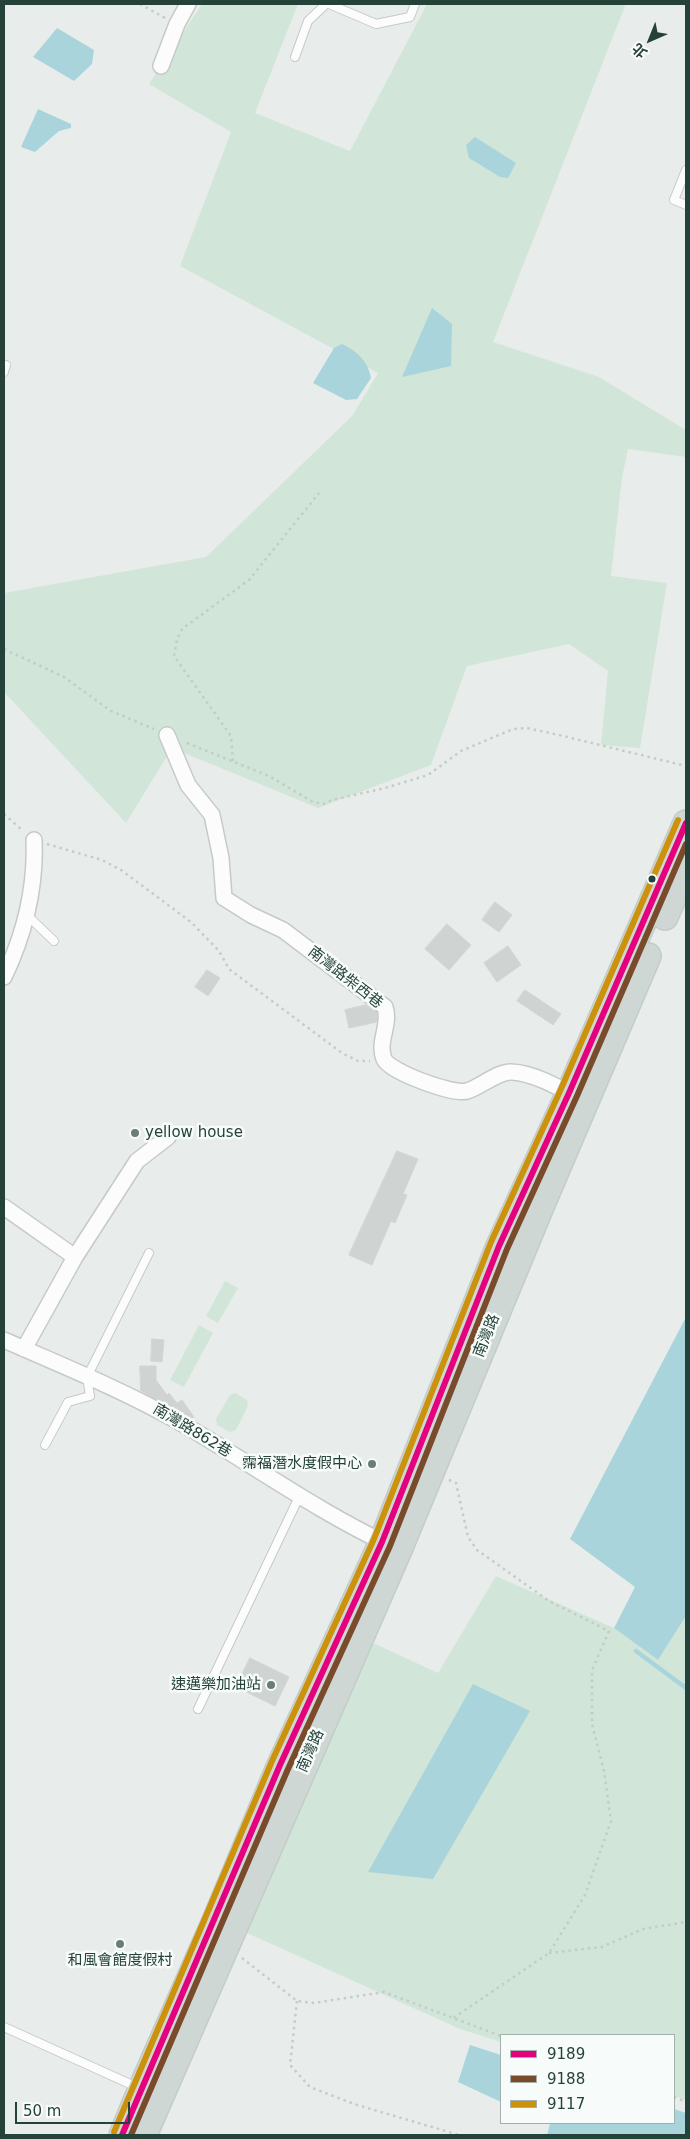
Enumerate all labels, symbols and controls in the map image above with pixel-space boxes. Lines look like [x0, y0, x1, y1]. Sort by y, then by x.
north arrow [625, 15, 675, 65]
text: 北 [629, 40, 650, 61]
unlabelled marker [647, 874, 657, 884]
street label: 南灣路柴西巷 [304, 943, 386, 1013]
place label: yellow house [145, 1124, 243, 1142]
marker: yellow house [129, 1127, 141, 1139]
street label: 南灣路 [470, 1312, 504, 1360]
street label: 南灣路862巷 [149, 1400, 235, 1462]
place label: 霈福潛水度假中心 [242, 1455, 362, 1473]
marker: 霈福潛水度假中心 [366, 1458, 378, 1470]
place label: 速邁樂加油站 [171, 1676, 261, 1694]
marker: 速邁樂加油站 [265, 1679, 277, 1691]
street label: 南灣路 [294, 1727, 328, 1775]
marker: 和風會館度假村 [114, 1938, 126, 1950]
place label: 和風會館度假村 [68, 1952, 172, 1970]
legend [500, 2034, 675, 2124]
text: 9189 [547, 2045, 585, 2063]
text: 9188 [547, 2070, 585, 2088]
scale bar [18, 2092, 132, 2124]
text: 9117 [547, 2095, 585, 2113]
text: 50 m [23, 2102, 61, 2120]

